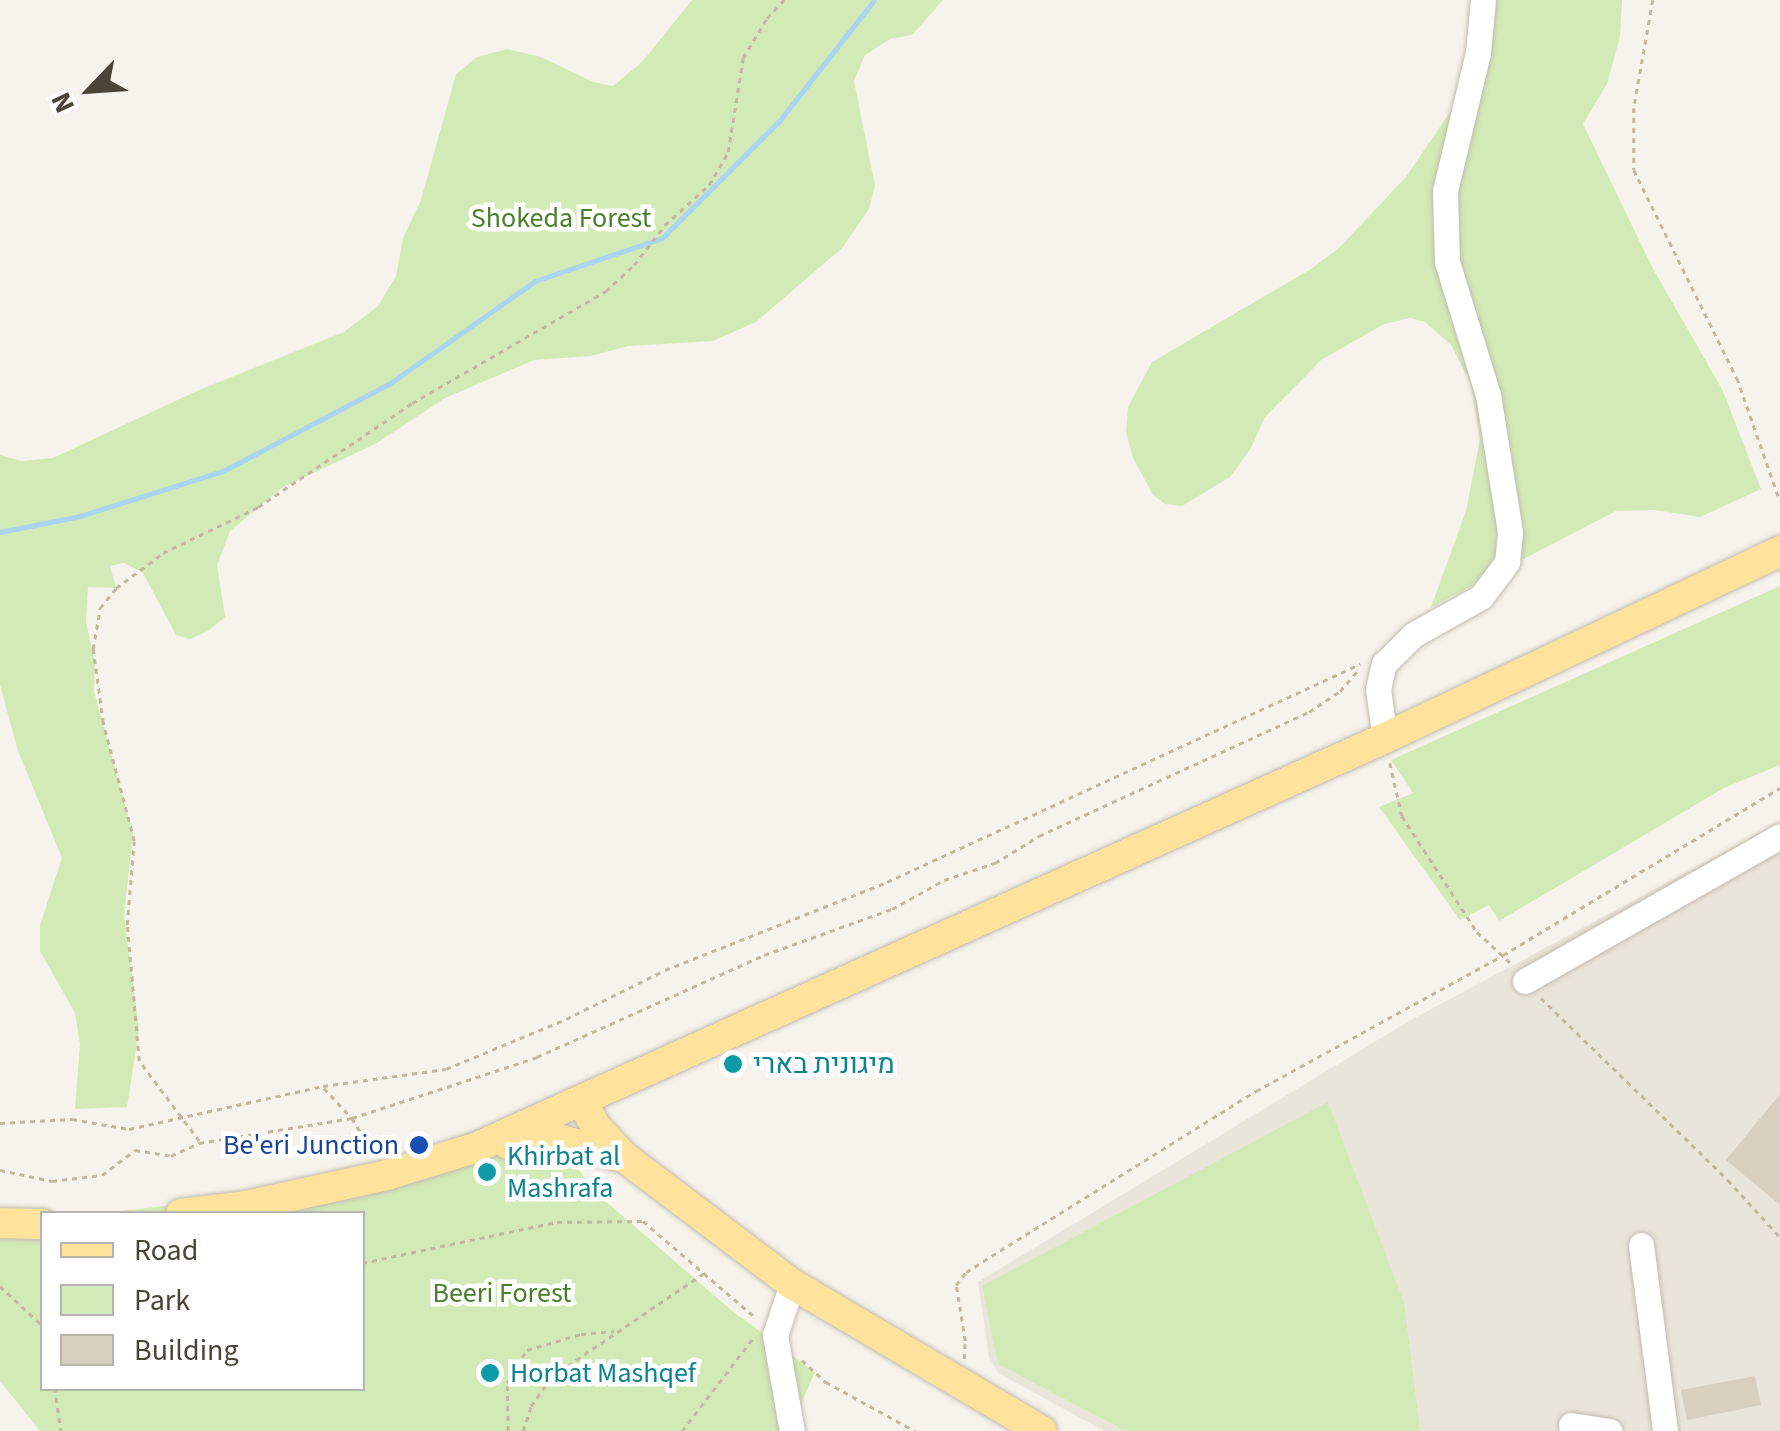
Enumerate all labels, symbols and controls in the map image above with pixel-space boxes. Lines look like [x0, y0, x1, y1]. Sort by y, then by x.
north arrow [40, 40, 140, 140]
text: N [41, 86, 85, 120]
park label: Shokeda Forest [471, 201, 651, 235]
place label: מיגונית בארי [753, 1047, 895, 1081]
marker: מיגונית בארי [722, 1053, 744, 1075]
place label: Be'eri Junction [223, 1128, 399, 1162]
marker: Be'eri Junction [408, 1134, 430, 1156]
place label: Khirbat al Mashrafa [507, 1139, 620, 1205]
marker: Khirbat al Mashrafa [476, 1161, 498, 1183]
legend [40, 1211, 365, 1391]
text: Road [134, 1229, 198, 1272]
park label: Beeri Forest [432, 1276, 572, 1310]
text: Park [134, 1279, 190, 1322]
text: Building [134, 1329, 239, 1372]
place label: Horbat Mashqef [510, 1356, 696, 1390]
marker: Horbat Mashqef [479, 1362, 501, 1384]

